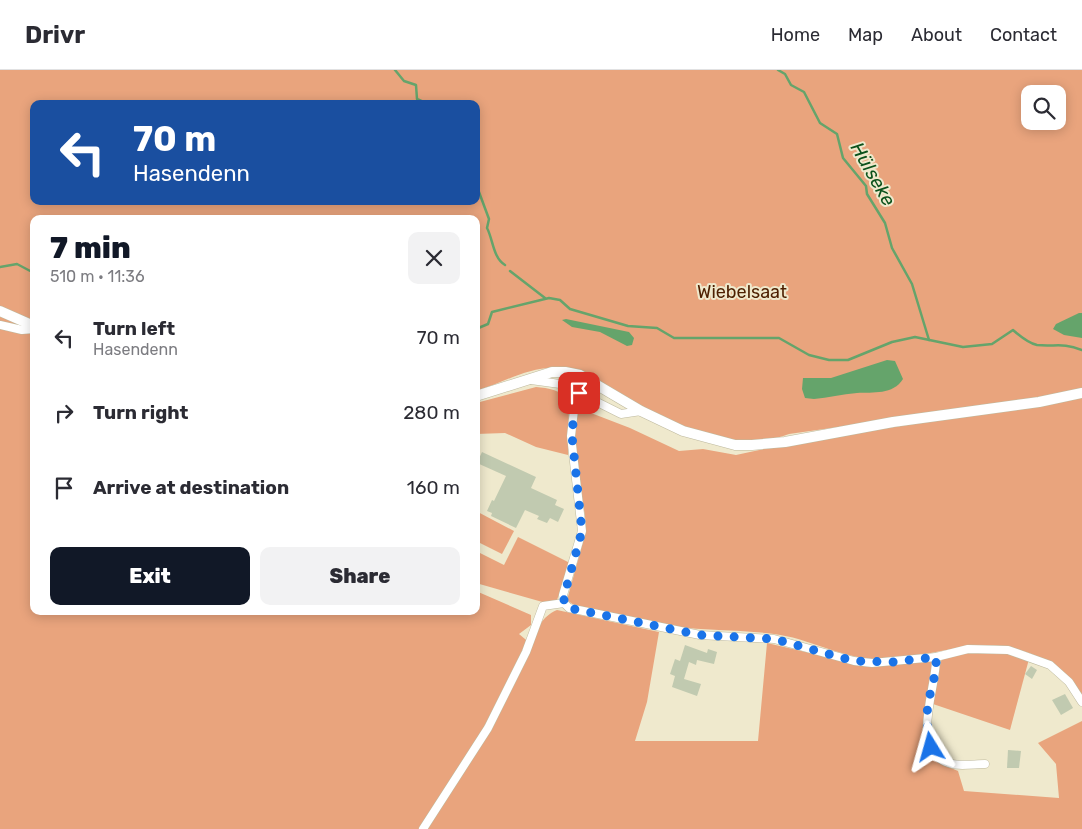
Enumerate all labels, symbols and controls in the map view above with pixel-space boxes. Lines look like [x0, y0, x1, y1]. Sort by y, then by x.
text: Drivr [25, 21, 85, 49]
text: Home [771, 24, 820, 46]
text: Map [848, 24, 883, 46]
text: About [911, 24, 962, 46]
text: Contact [990, 24, 1057, 46]
map controls [1021, 85, 1066, 130]
button: search [1021, 85, 1066, 130]
text: 70 m [133, 118, 216, 160]
icon: left [50, 120, 115, 185]
water label: Hülseke [846, 138, 901, 210]
text: Hasendenn [133, 160, 250, 187]
text: 7 min [50, 230, 131, 266]
button: close [408, 232, 460, 284]
text: 510 m · 11:36 [50, 267, 145, 286]
park label: Wiebelsaat [697, 281, 787, 303]
text: Turn left [93, 317, 175, 340]
icon: left [50, 324, 78, 352]
text: 70 m [417, 326, 460, 349]
text: Hasendenn [93, 340, 178, 359]
pin [558, 372, 600, 414]
icon: arrive [565, 379, 593, 407]
icon: right [50, 399, 78, 427]
text: Turn right [93, 401, 188, 424]
text: 280 m [403, 401, 460, 424]
icon: arrive [50, 474, 78, 502]
text: Arrive at destination [93, 476, 289, 499]
text: 160 m [407, 476, 460, 499]
button: Exit [50, 547, 250, 605]
button: Share [260, 547, 460, 605]
position arrow [904, 720, 956, 772]

